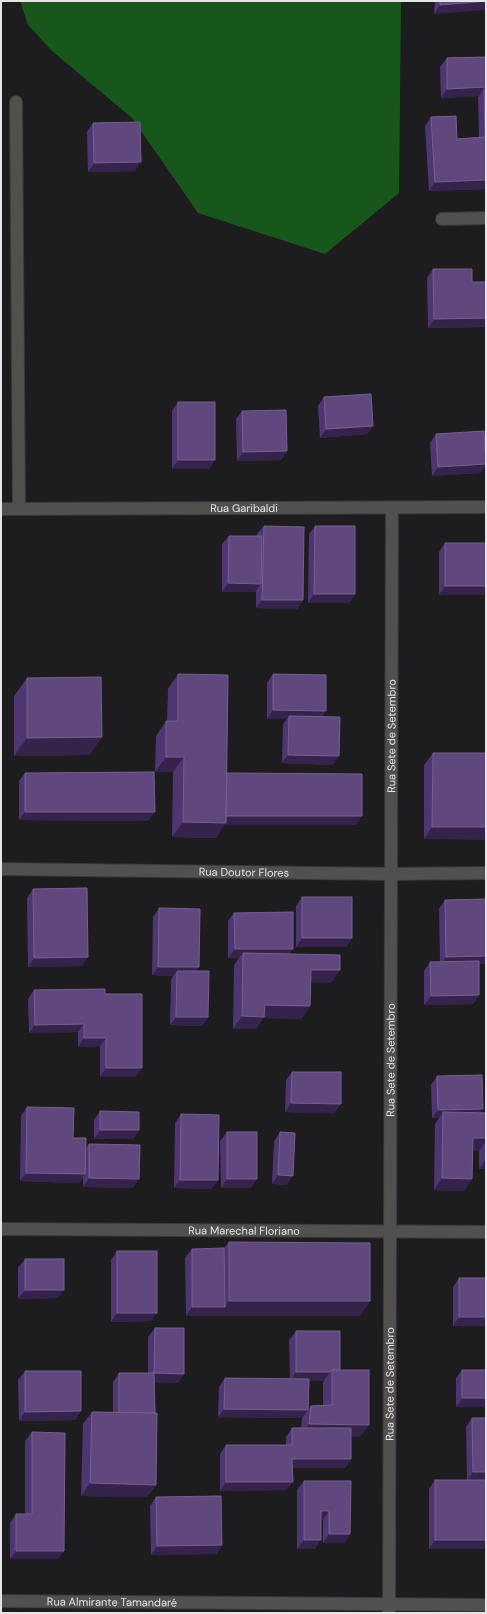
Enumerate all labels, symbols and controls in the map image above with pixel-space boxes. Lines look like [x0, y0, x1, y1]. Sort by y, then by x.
street label: Rua Garibaldi [210, 501, 278, 515]
street label: Rua Sete de Setembro [384, 679, 399, 793]
street label: Rua Doutor Flores [199, 865, 289, 880]
street label: Rua Sete de Setembro [383, 1003, 398, 1117]
street label: Rua Marechal Floriano [188, 1223, 300, 1238]
street label: Rua Sete de Setembro [382, 1327, 397, 1441]
street label: Rua Almirante Tamandaré [47, 1594, 177, 1609]

